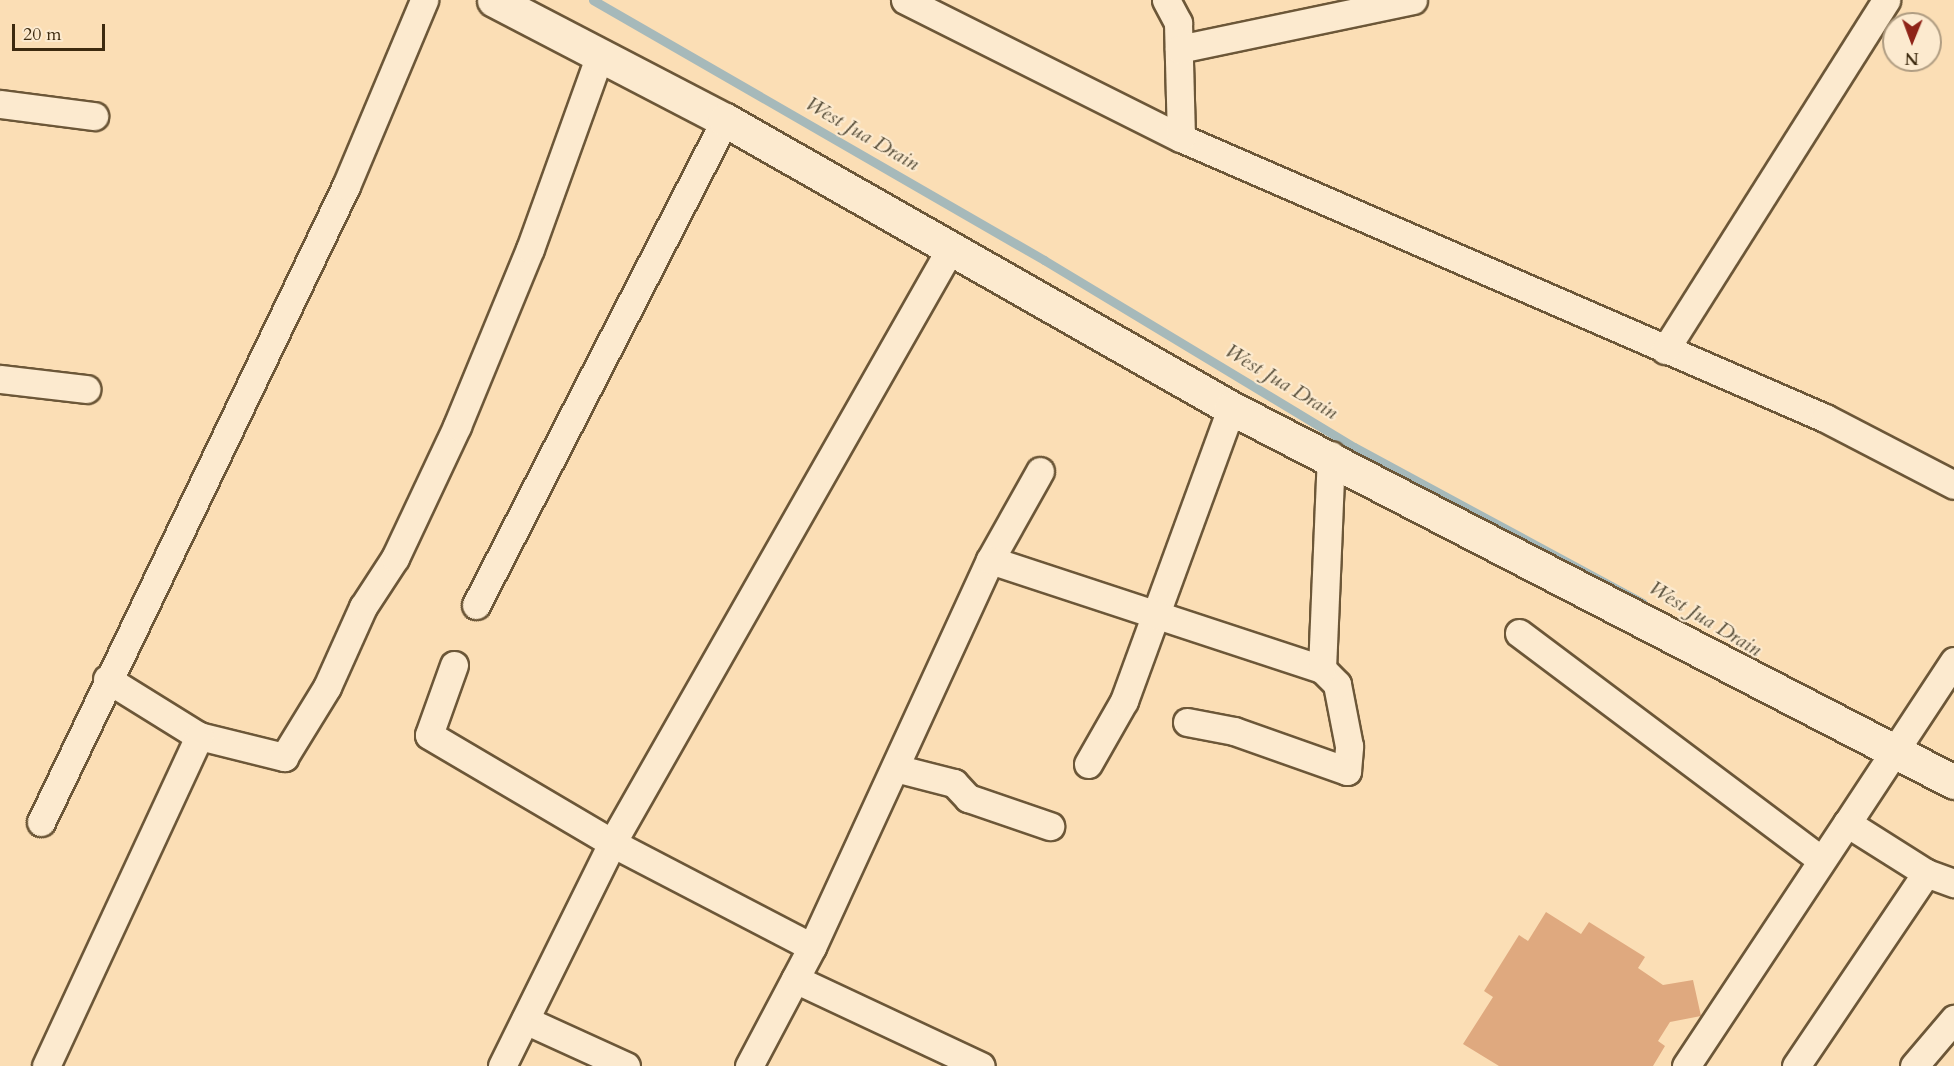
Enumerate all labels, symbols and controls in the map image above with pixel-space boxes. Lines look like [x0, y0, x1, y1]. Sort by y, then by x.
scale bar [15, 12, 108, 50]
north arrow [1882, 12, 1942, 72]
text: 20 m [23, 22, 62, 47]
text: N [1905, 47, 1919, 69]
water label: West Jua Drain [801, 91, 923, 177]
water label: West Jua Drain [1220, 339, 1342, 425]
water label: West Jua Drain [1644, 576, 1766, 662]

